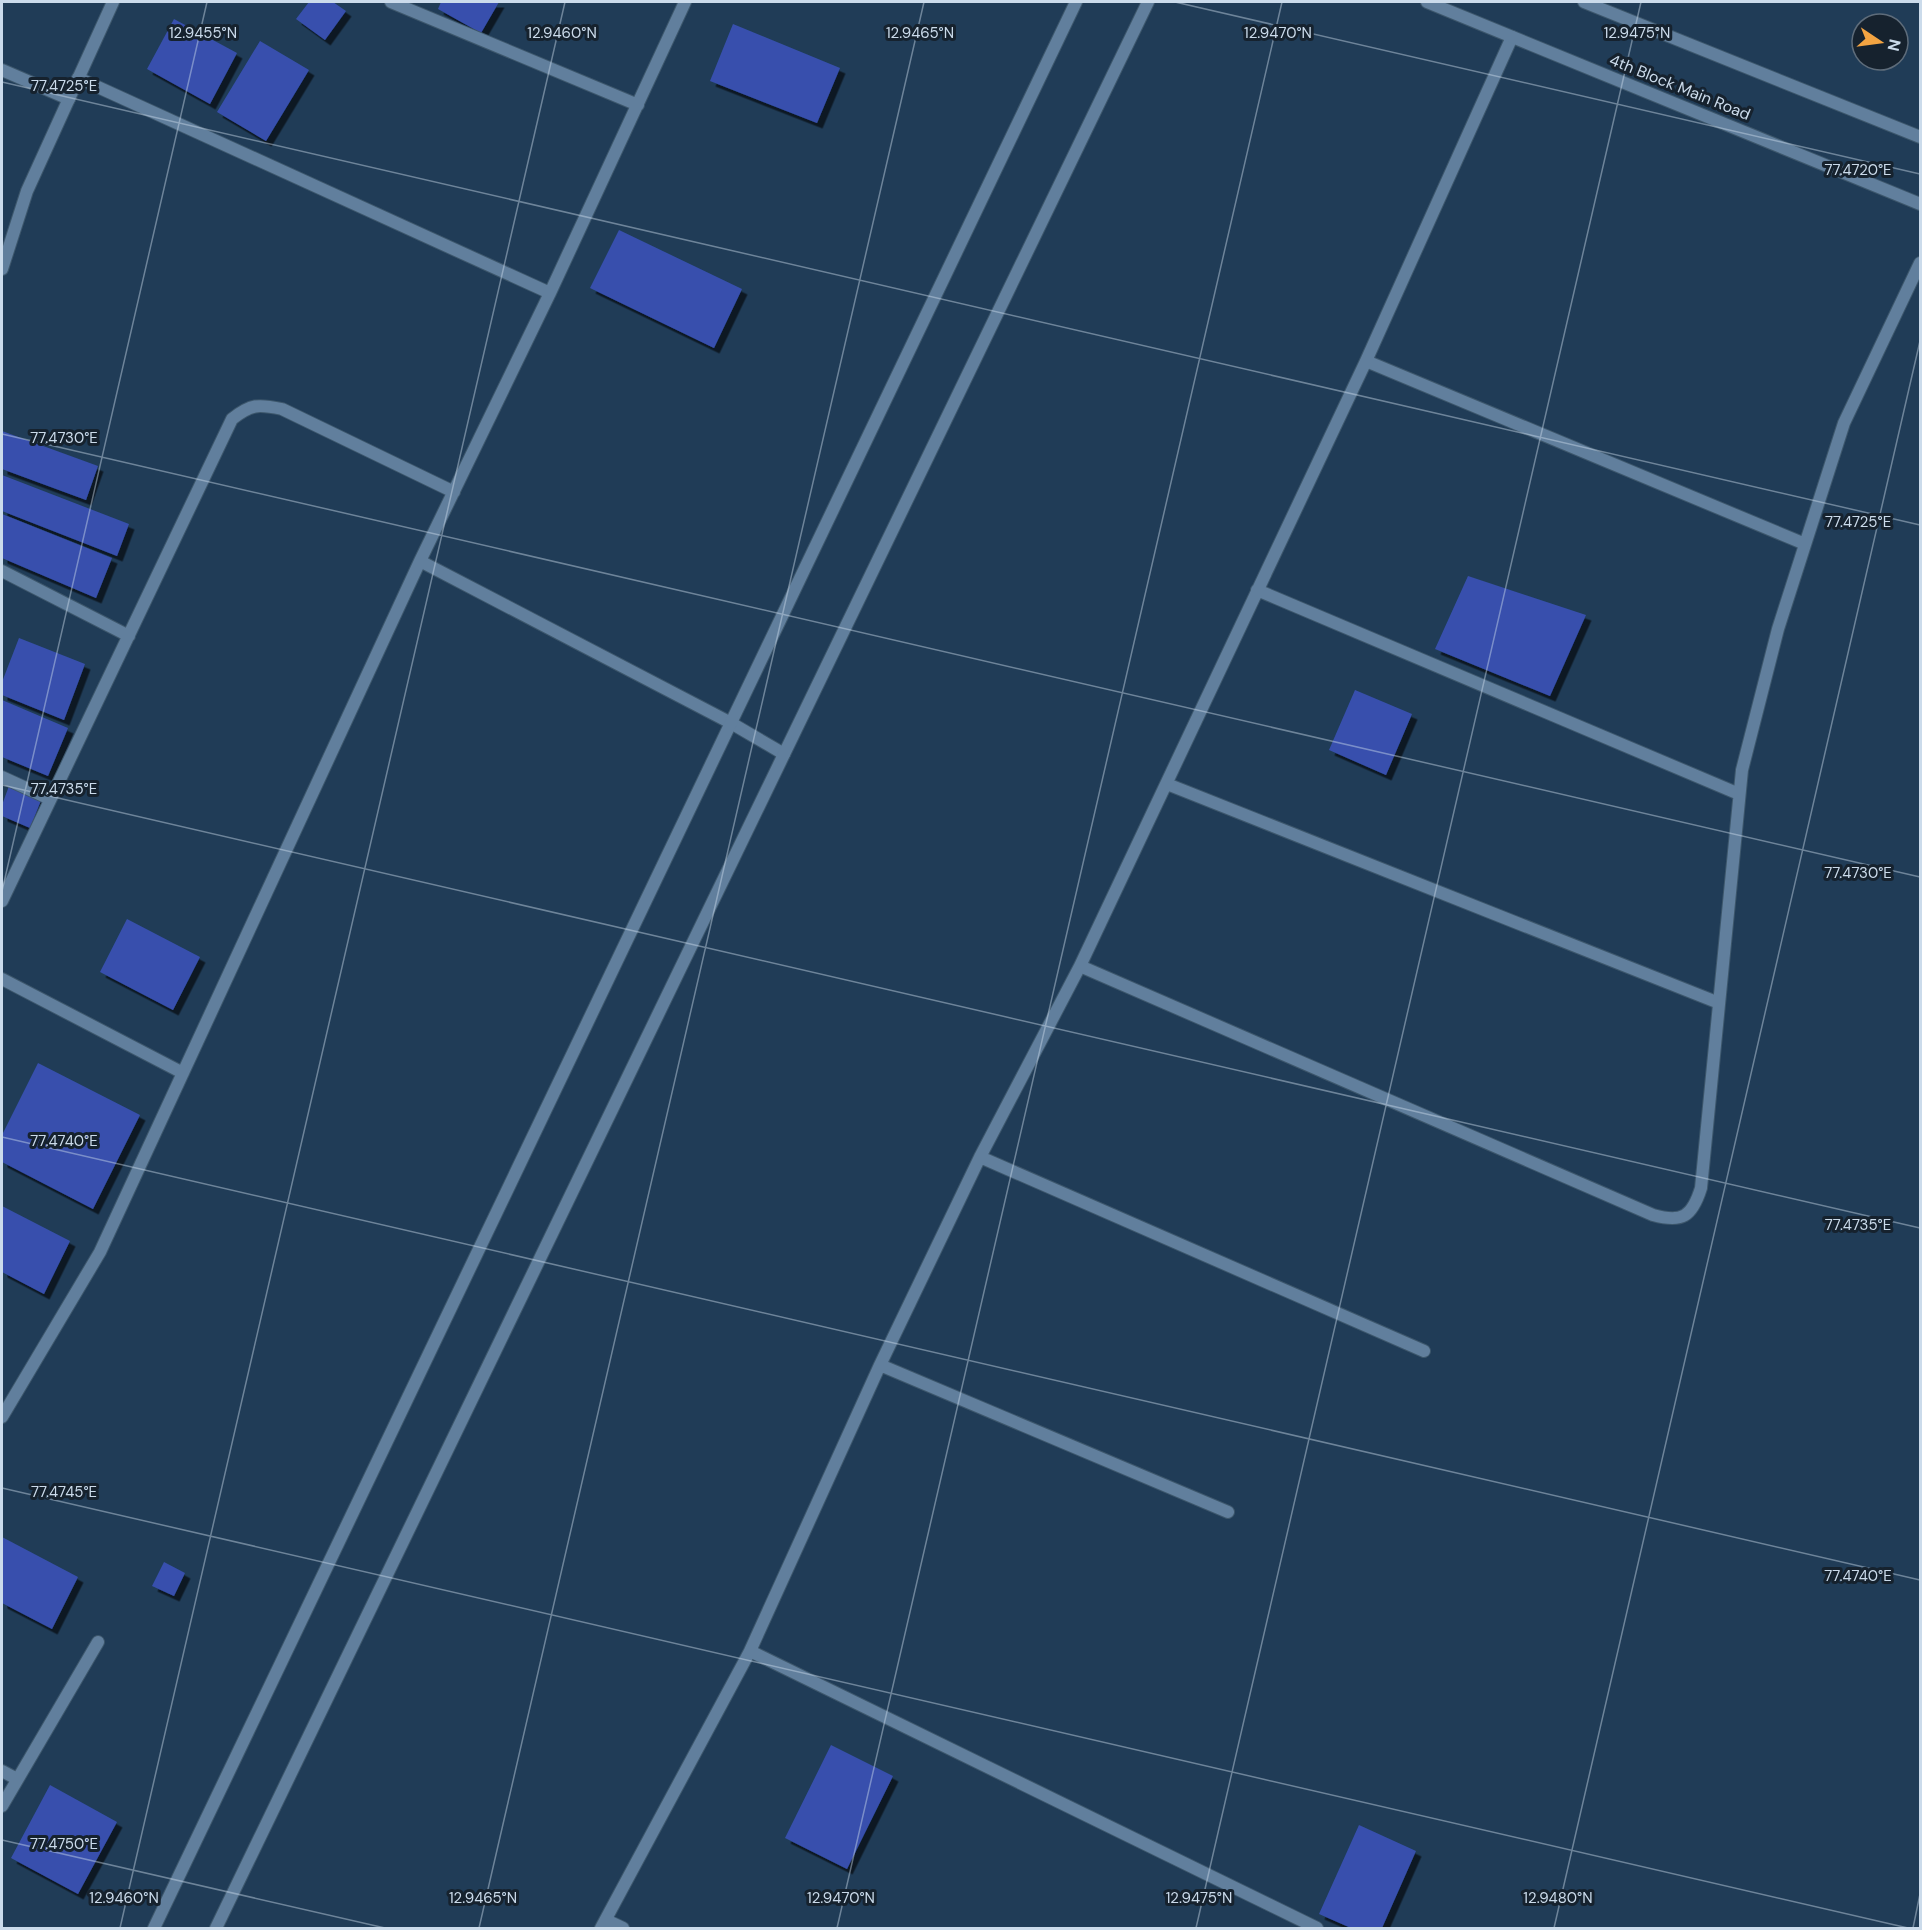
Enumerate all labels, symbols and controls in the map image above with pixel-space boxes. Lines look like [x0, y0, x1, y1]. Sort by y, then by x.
north arrow [1850, 12, 1910, 72]
text: 12.9455°N [169, 23, 237, 43]
text: 12.9460°N [527, 23, 597, 43]
text: 12.9465°N [886, 23, 954, 43]
text: 12.9470°N [1244, 23, 1312, 43]
text: 12.9475°N [1604, 23, 1670, 43]
text: N [1883, 37, 1906, 53]
street label: 4th Block Main Road [1606, 49, 1754, 125]
text: 77.4725°E [31, 76, 97, 96]
text: 77.4720°E [1824, 160, 1892, 180]
text: 77.4730°E [30, 428, 98, 448]
text: 77.4725°E [1825, 512, 1891, 532]
text: 77.4735°E [31, 779, 97, 799]
text: 77.4730°E [1824, 863, 1892, 883]
text: 77.4740°E [30, 1131, 98, 1151]
text: 77.4735°E [1825, 1215, 1891, 1235]
text: 77.4745°E [31, 1482, 97, 1502]
text: 77.4740°E [1824, 1566, 1892, 1586]
text: 77.4750°E [30, 1834, 98, 1854]
text: 12.9460°N [89, 1888, 159, 1908]
text: 12.9465°N [449, 1888, 517, 1908]
text: 12.9470°N [807, 1888, 875, 1908]
text: 12.9475°N [1166, 1888, 1232, 1908]
text: 12.9480°N [1523, 1888, 1593, 1908]

